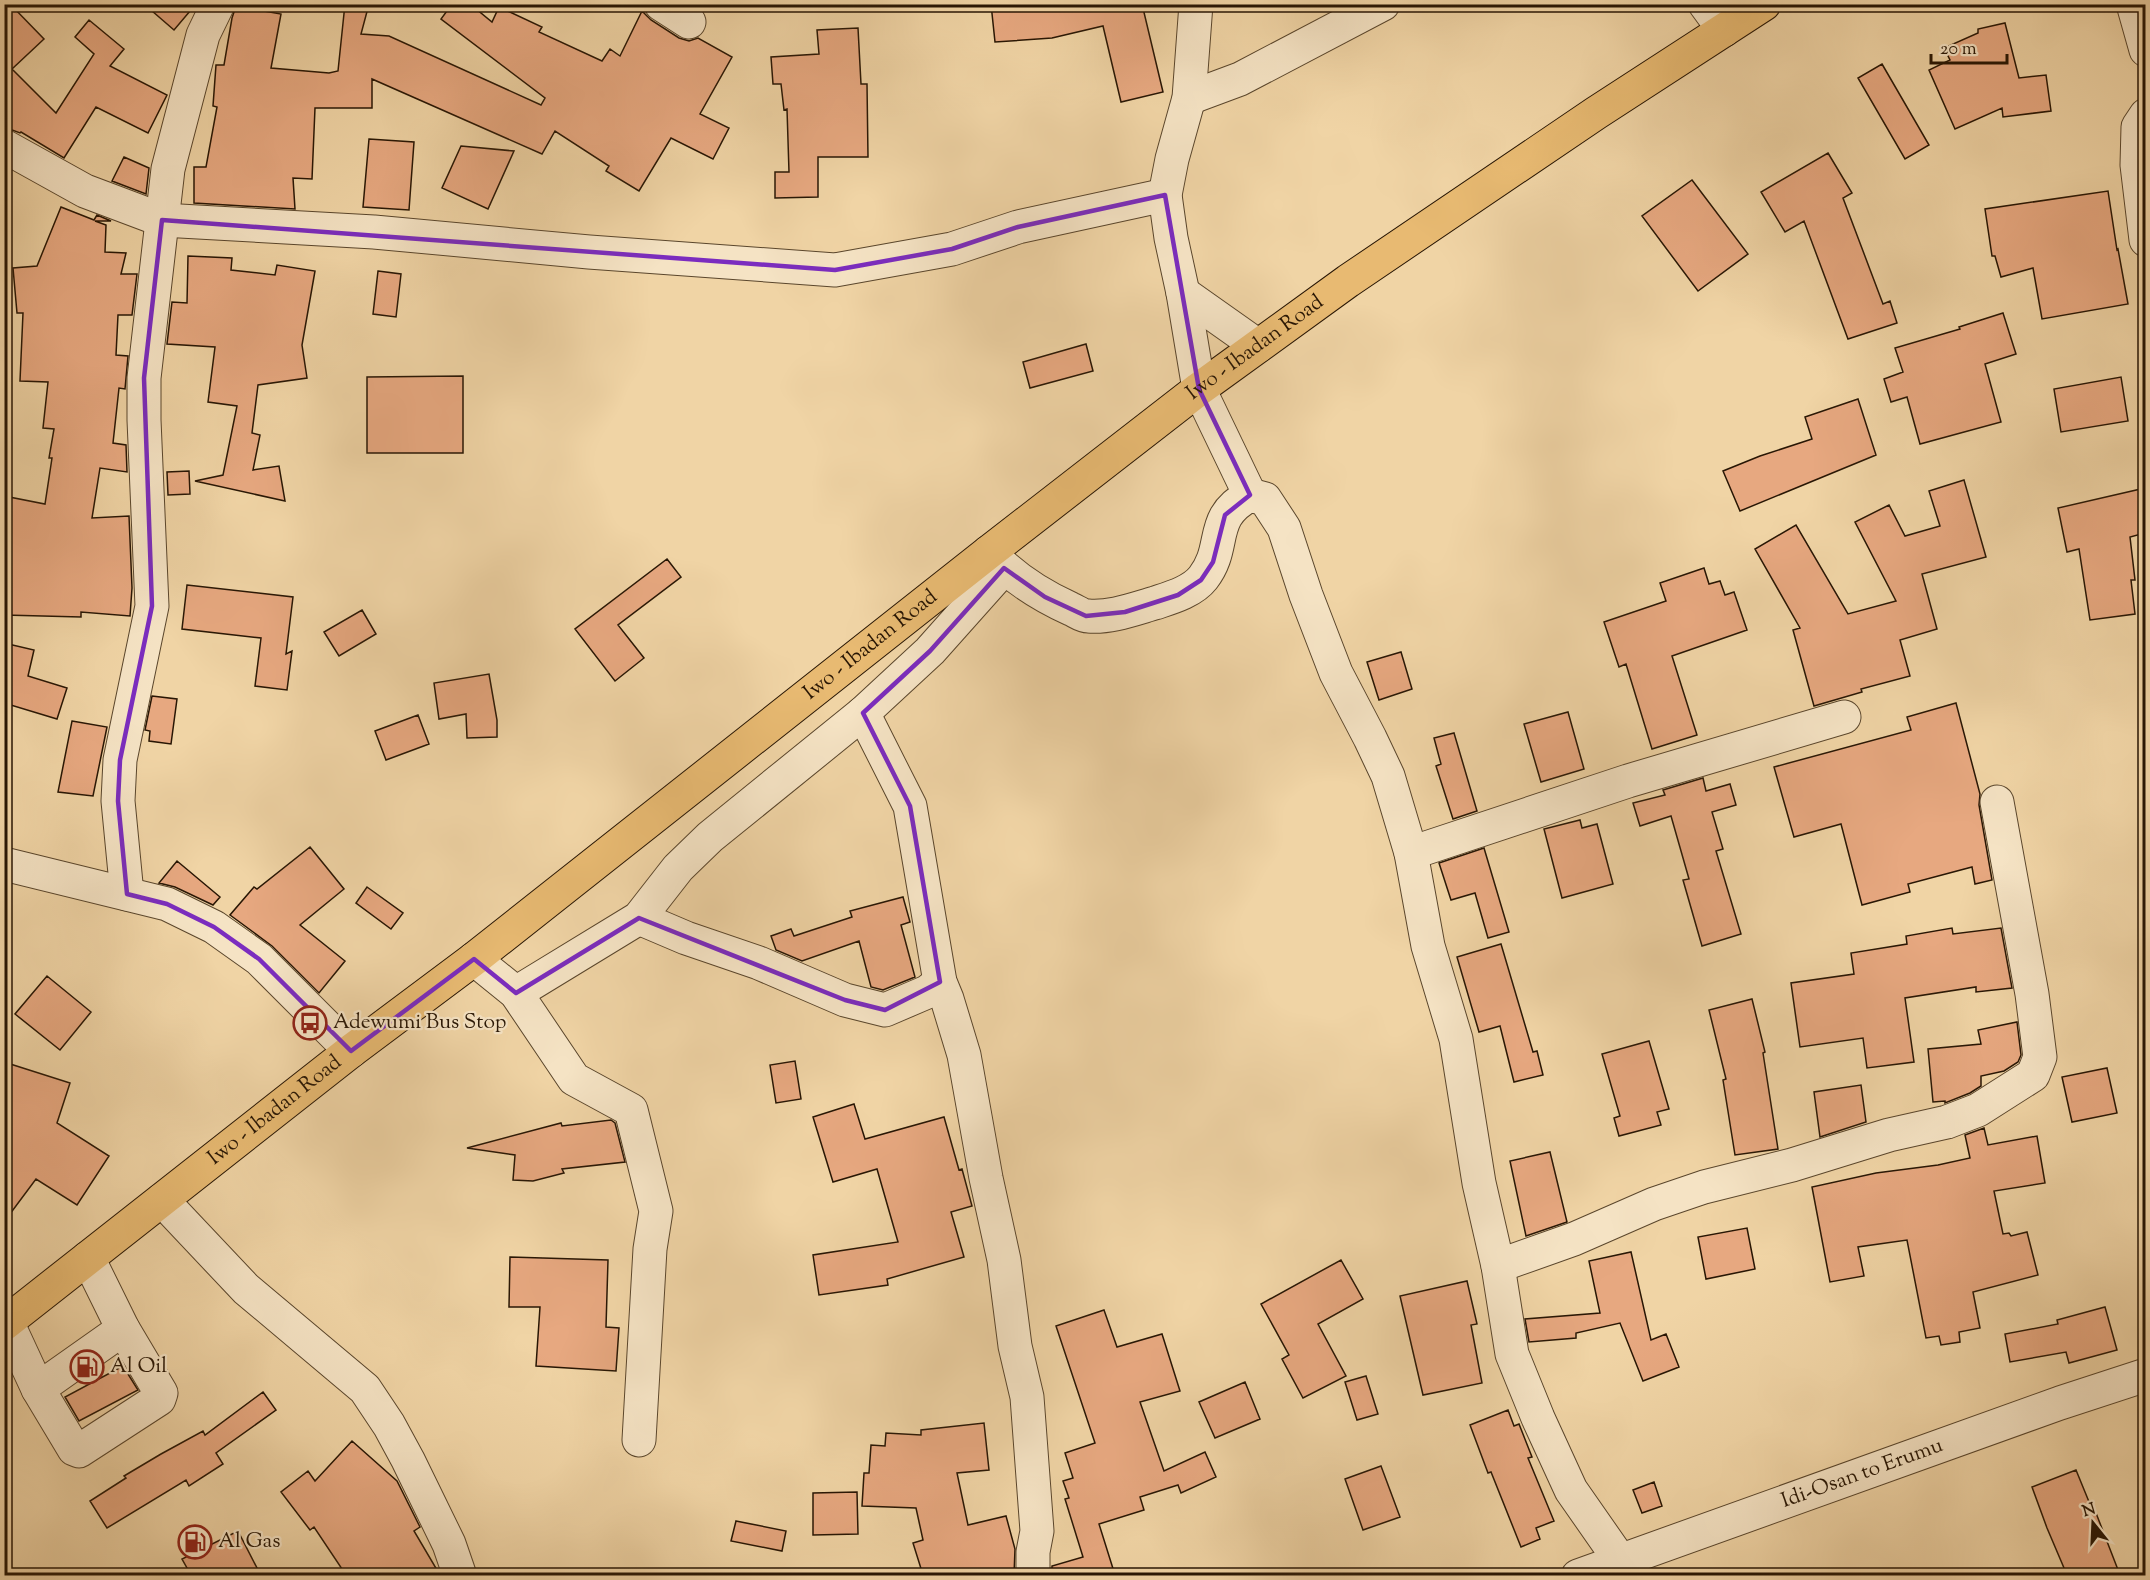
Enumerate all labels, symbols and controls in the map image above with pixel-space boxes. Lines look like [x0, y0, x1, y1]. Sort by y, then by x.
scale bar [1931, 27, 2008, 65]
text: 20 m [1940, 37, 1977, 63]
street label: Iwo - Ibadan Road [1180, 288, 1330, 408]
street label: Iwo - Ibadan Road [797, 583, 944, 708]
bus stop icon: Adewumi Bus Stop [292, 1005, 328, 1041]
place label: Adewumi Bus Stop [333, 1008, 506, 1038]
street label: Iwo - Ibadan Road [202, 1048, 349, 1173]
fuel station icon: Al Oil [69, 1349, 105, 1385]
place label: Al Oil [110, 1352, 167, 1382]
street label: Idi-Osan to Erumu [1777, 1431, 1947, 1517]
north arrow [2063, 1493, 2123, 1553]
text: N [2080, 1498, 2099, 1524]
fuel station icon: Al Gas [177, 1524, 213, 1560]
place label: Al Gas [218, 1527, 281, 1557]

